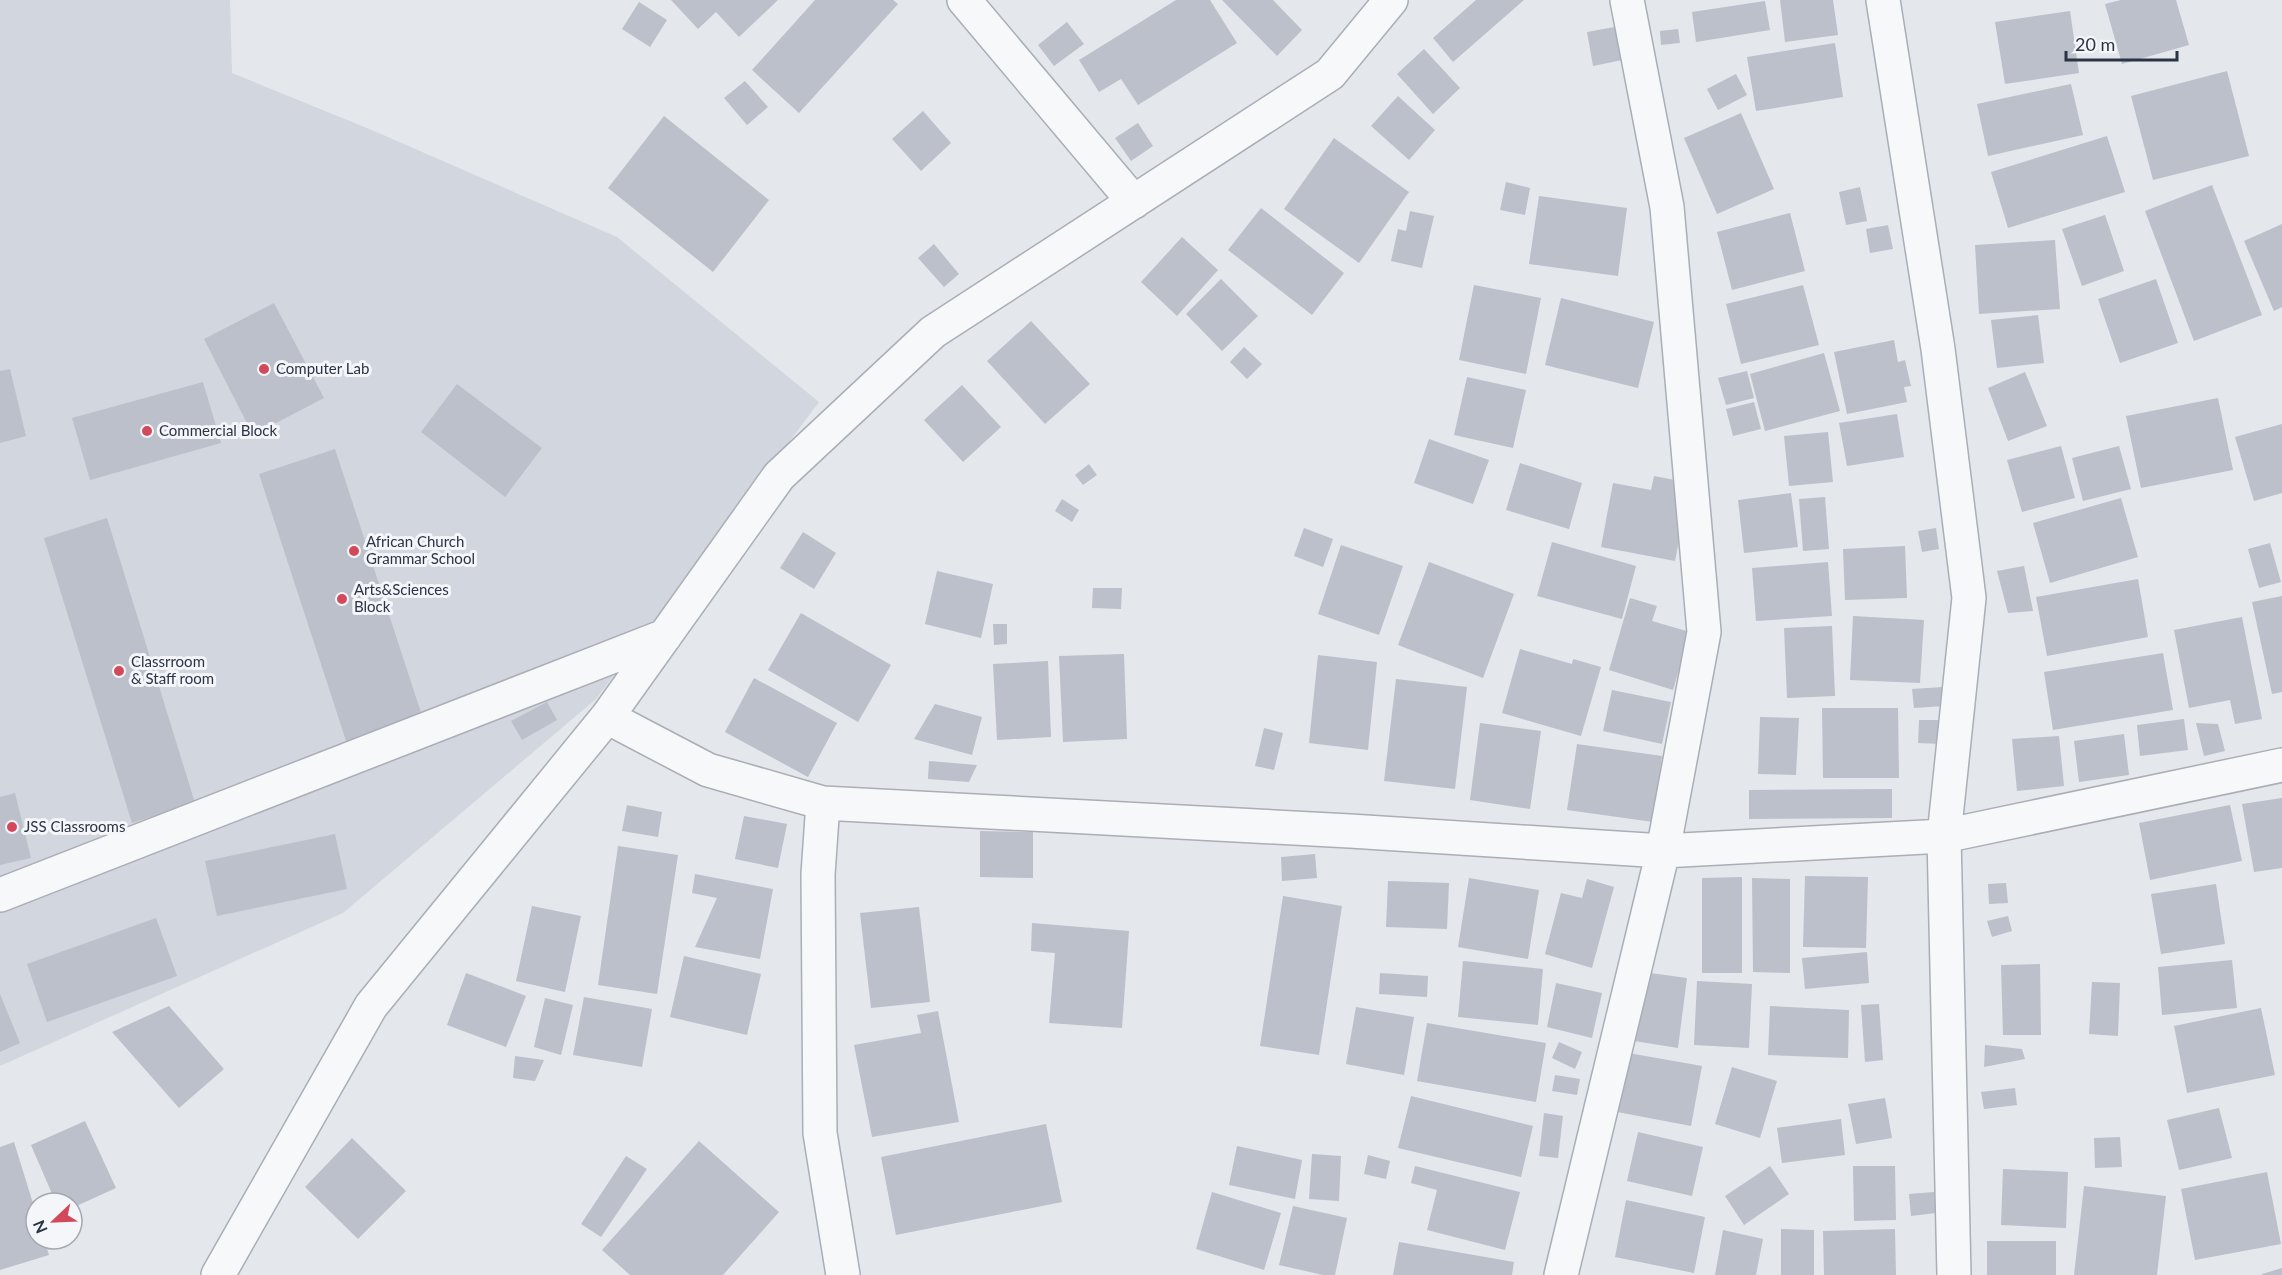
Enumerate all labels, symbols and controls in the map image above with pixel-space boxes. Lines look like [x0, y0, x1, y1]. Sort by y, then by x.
scale bar [2066, 24, 2177, 62]
text: 20 m [2075, 33, 2115, 55]
place label: Computer Lab [276, 359, 369, 377]
marker: Computer Lab [257, 362, 271, 376]
place label: Commercial Block [159, 421, 277, 439]
marker: Commercial Block [140, 424, 154, 438]
place label: African Church Grammar School [366, 532, 475, 567]
marker: African Church Grammar School [347, 544, 361, 558]
place label: Arts&Sciences Block [354, 580, 449, 615]
marker: Arts&Sciences Block [335, 592, 349, 606]
place label: Classrroom & Staff room [131, 652, 214, 687]
marker: Classrroom & Staff room [112, 664, 126, 678]
place label: JSS Classrooms [24, 817, 125, 835]
marker: JSS Classrooms [5, 820, 19, 834]
north arrow [24, 1191, 84, 1251]
text: N [29, 1218, 51, 1236]

